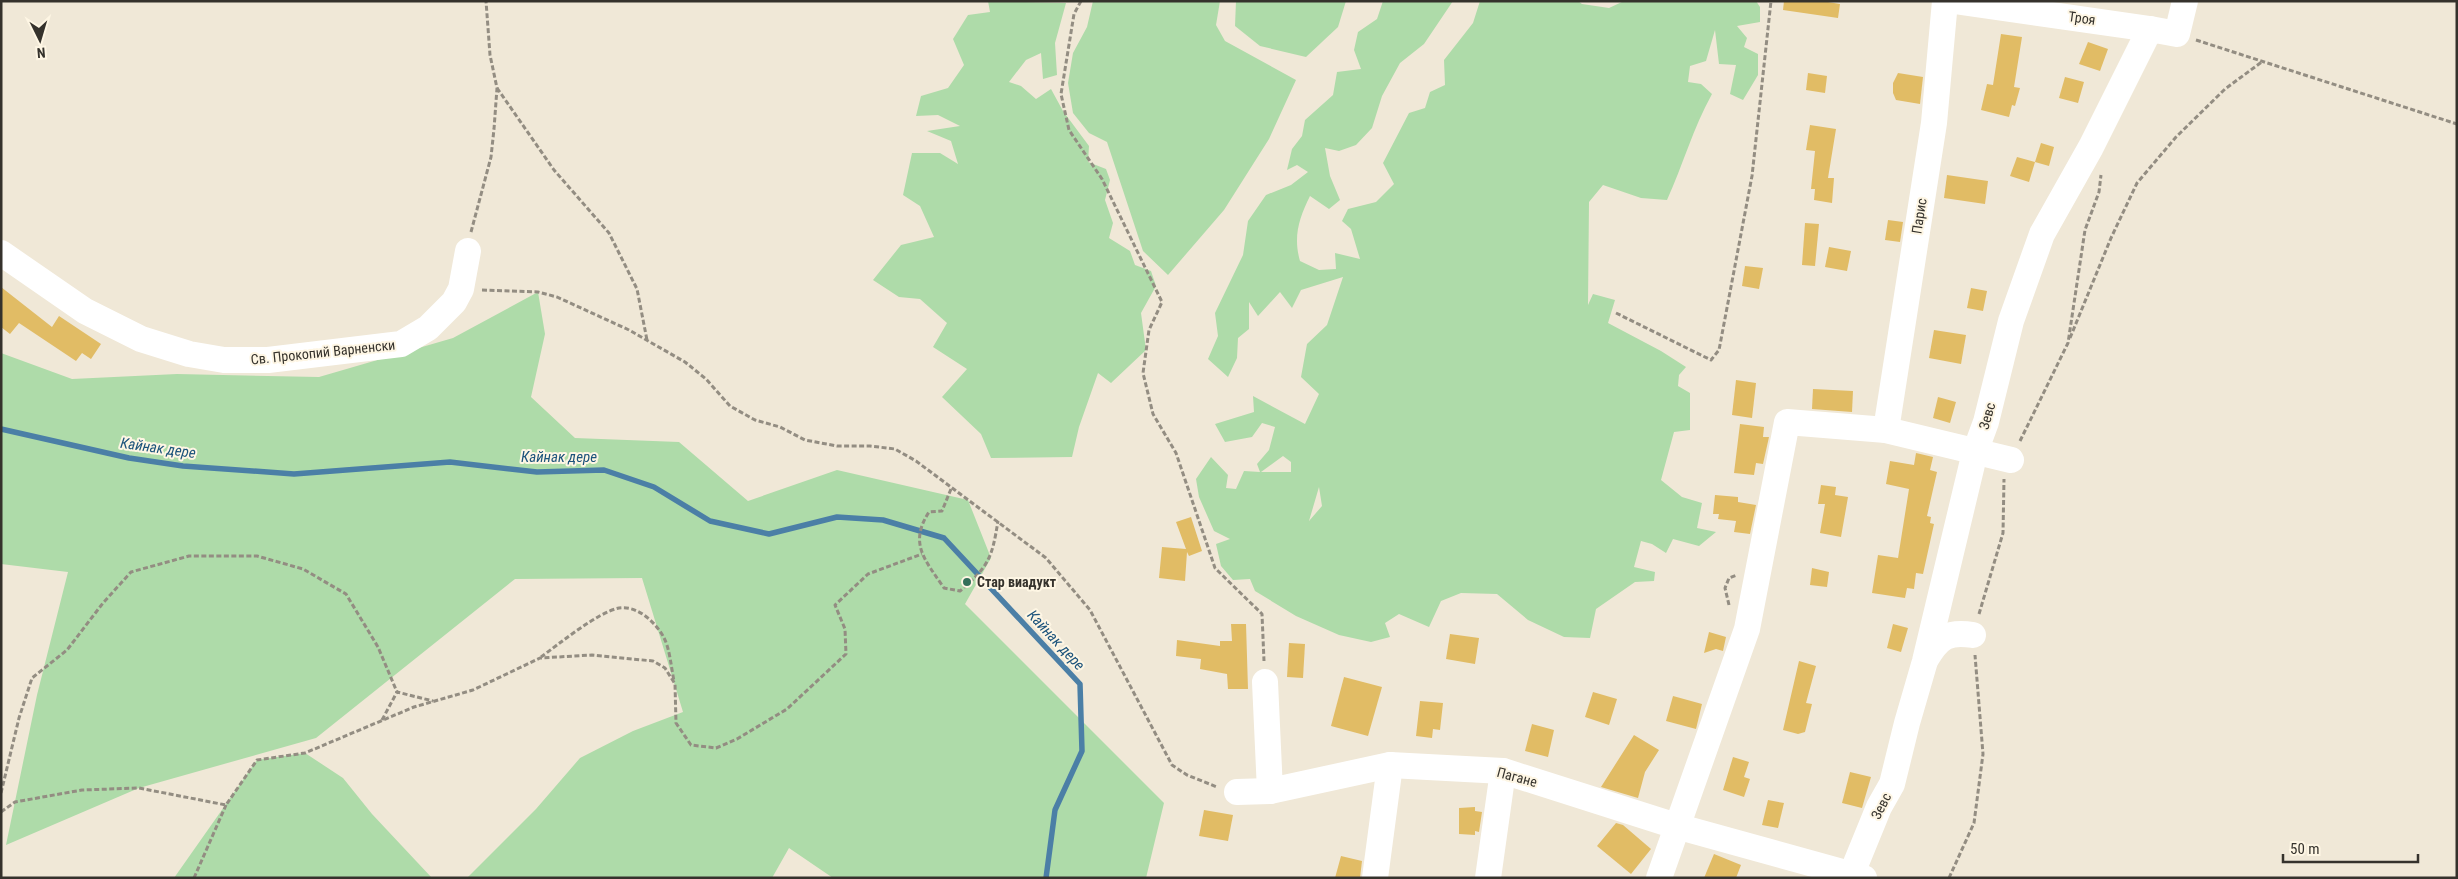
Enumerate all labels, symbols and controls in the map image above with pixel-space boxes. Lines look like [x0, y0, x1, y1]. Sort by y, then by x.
street label: Троя [2067, 8, 2097, 28]
north arrow [15, 15, 65, 65]
text: N [36, 45, 46, 61]
street label: Парис [1908, 197, 1930, 235]
street label: Св. Прокопий Варненски [250, 336, 396, 368]
street label: Зевс [1976, 401, 1998, 431]
water label: Кайнак дере [119, 434, 197, 462]
water label: Кайнак дере [521, 448, 597, 466]
place label: Стар виадукт [977, 574, 1057, 590]
marker: Стар виадукт [961, 576, 973, 588]
water label: Кайнак дере [1024, 606, 1089, 674]
street label: Пагане [1495, 764, 1539, 790]
street label: Зевс [1868, 790, 1894, 822]
scale bar [2283, 832, 2418, 864]
text: 50 m [2290, 840, 2320, 858]

